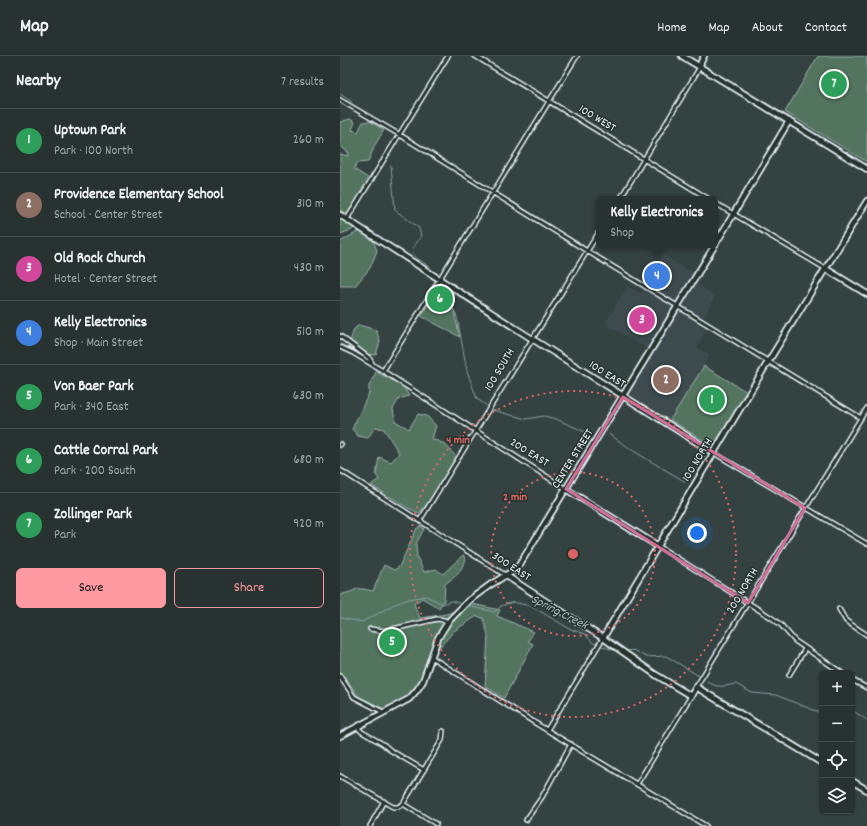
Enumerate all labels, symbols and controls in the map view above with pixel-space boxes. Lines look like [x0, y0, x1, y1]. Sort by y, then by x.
text: Map [20, 14, 49, 41]
text: Home [657, 18, 686, 38]
text: Map [708, 18, 730, 38]
text: About [752, 18, 783, 38]
text: Contact [805, 18, 847, 38]
pin: 7 [821, 69, 847, 99]
text: Nearby [16, 70, 60, 94]
text: 7 results [281, 73, 324, 92]
street label: 100 WEST [575, 101, 619, 137]
text: Uptown Park [54, 120, 126, 142]
text: 1 [28, 131, 30, 150]
text: 260 m [293, 131, 324, 150]
text: Park · 100 North [54, 142, 133, 161]
text: Providence Elementary School [54, 184, 224, 206]
text: 2 [26, 195, 32, 214]
text: 310 m [296, 195, 324, 214]
popup [596, 196, 718, 248]
text: Kelly Electronics [611, 202, 704, 224]
text: School · Center Street [54, 206, 163, 225]
text: Shop [611, 224, 634, 243]
text: Old Rock Church [54, 248, 145, 270]
text: 3 [26, 259, 32, 278]
text: 430 m [294, 259, 324, 278]
pin: 4 [644, 261, 670, 291]
text: Hotel · Center Street [54, 270, 157, 289]
pin: 6 [427, 284, 453, 314]
pin: 3 [629, 305, 655, 335]
text: Kelly Electronics [54, 312, 147, 334]
text: 4 [26, 323, 32, 342]
text: 510 m [296, 323, 324, 342]
text: Shop · Main Street [54, 334, 143, 353]
street label: 100 SOUTH [481, 345, 519, 395]
street label: 100 EAST [585, 357, 629, 393]
pin: 2 [653, 365, 679, 395]
text: Von Baer Park [54, 376, 134, 398]
pin: 1 [699, 385, 725, 415]
text: 5 [26, 387, 32, 406]
text: 630 m [293, 387, 324, 406]
text: Park · 340 East [54, 398, 129, 417]
street label: CENTER STREET [548, 426, 598, 492]
text: 4 min [446, 432, 470, 449]
street label: 200 EAST [506, 434, 552, 472]
street label: 100 NORTH [678, 435, 718, 485]
text: Cattle Corral Park [54, 440, 158, 462]
text: 6 [26, 451, 32, 470]
text: 680 m [293, 451, 324, 470]
text: Park · 200 South [54, 462, 136, 481]
text: 2 min [503, 489, 527, 506]
text: Zollinger Park [54, 504, 132, 526]
text: 7 [27, 515, 31, 534]
text: 920 m [293, 515, 324, 534]
your location [687, 523, 707, 543]
text: Park [54, 526, 76, 545]
centre of rings [566, 547, 580, 561]
street label: 300 EAST [488, 548, 534, 586]
street label: 200 NORTH [723, 565, 763, 617]
button: Save [16, 568, 166, 608]
button: Share [174, 568, 324, 608]
water label: Spring Creek [527, 591, 592, 636]
pin: 5 [379, 627, 405, 657]
map controls [819, 670, 855, 814]
button: + [819, 670, 855, 706]
button: − [819, 706, 855, 742]
button: locate [819, 742, 855, 778]
button: layers [819, 778, 855, 814]

